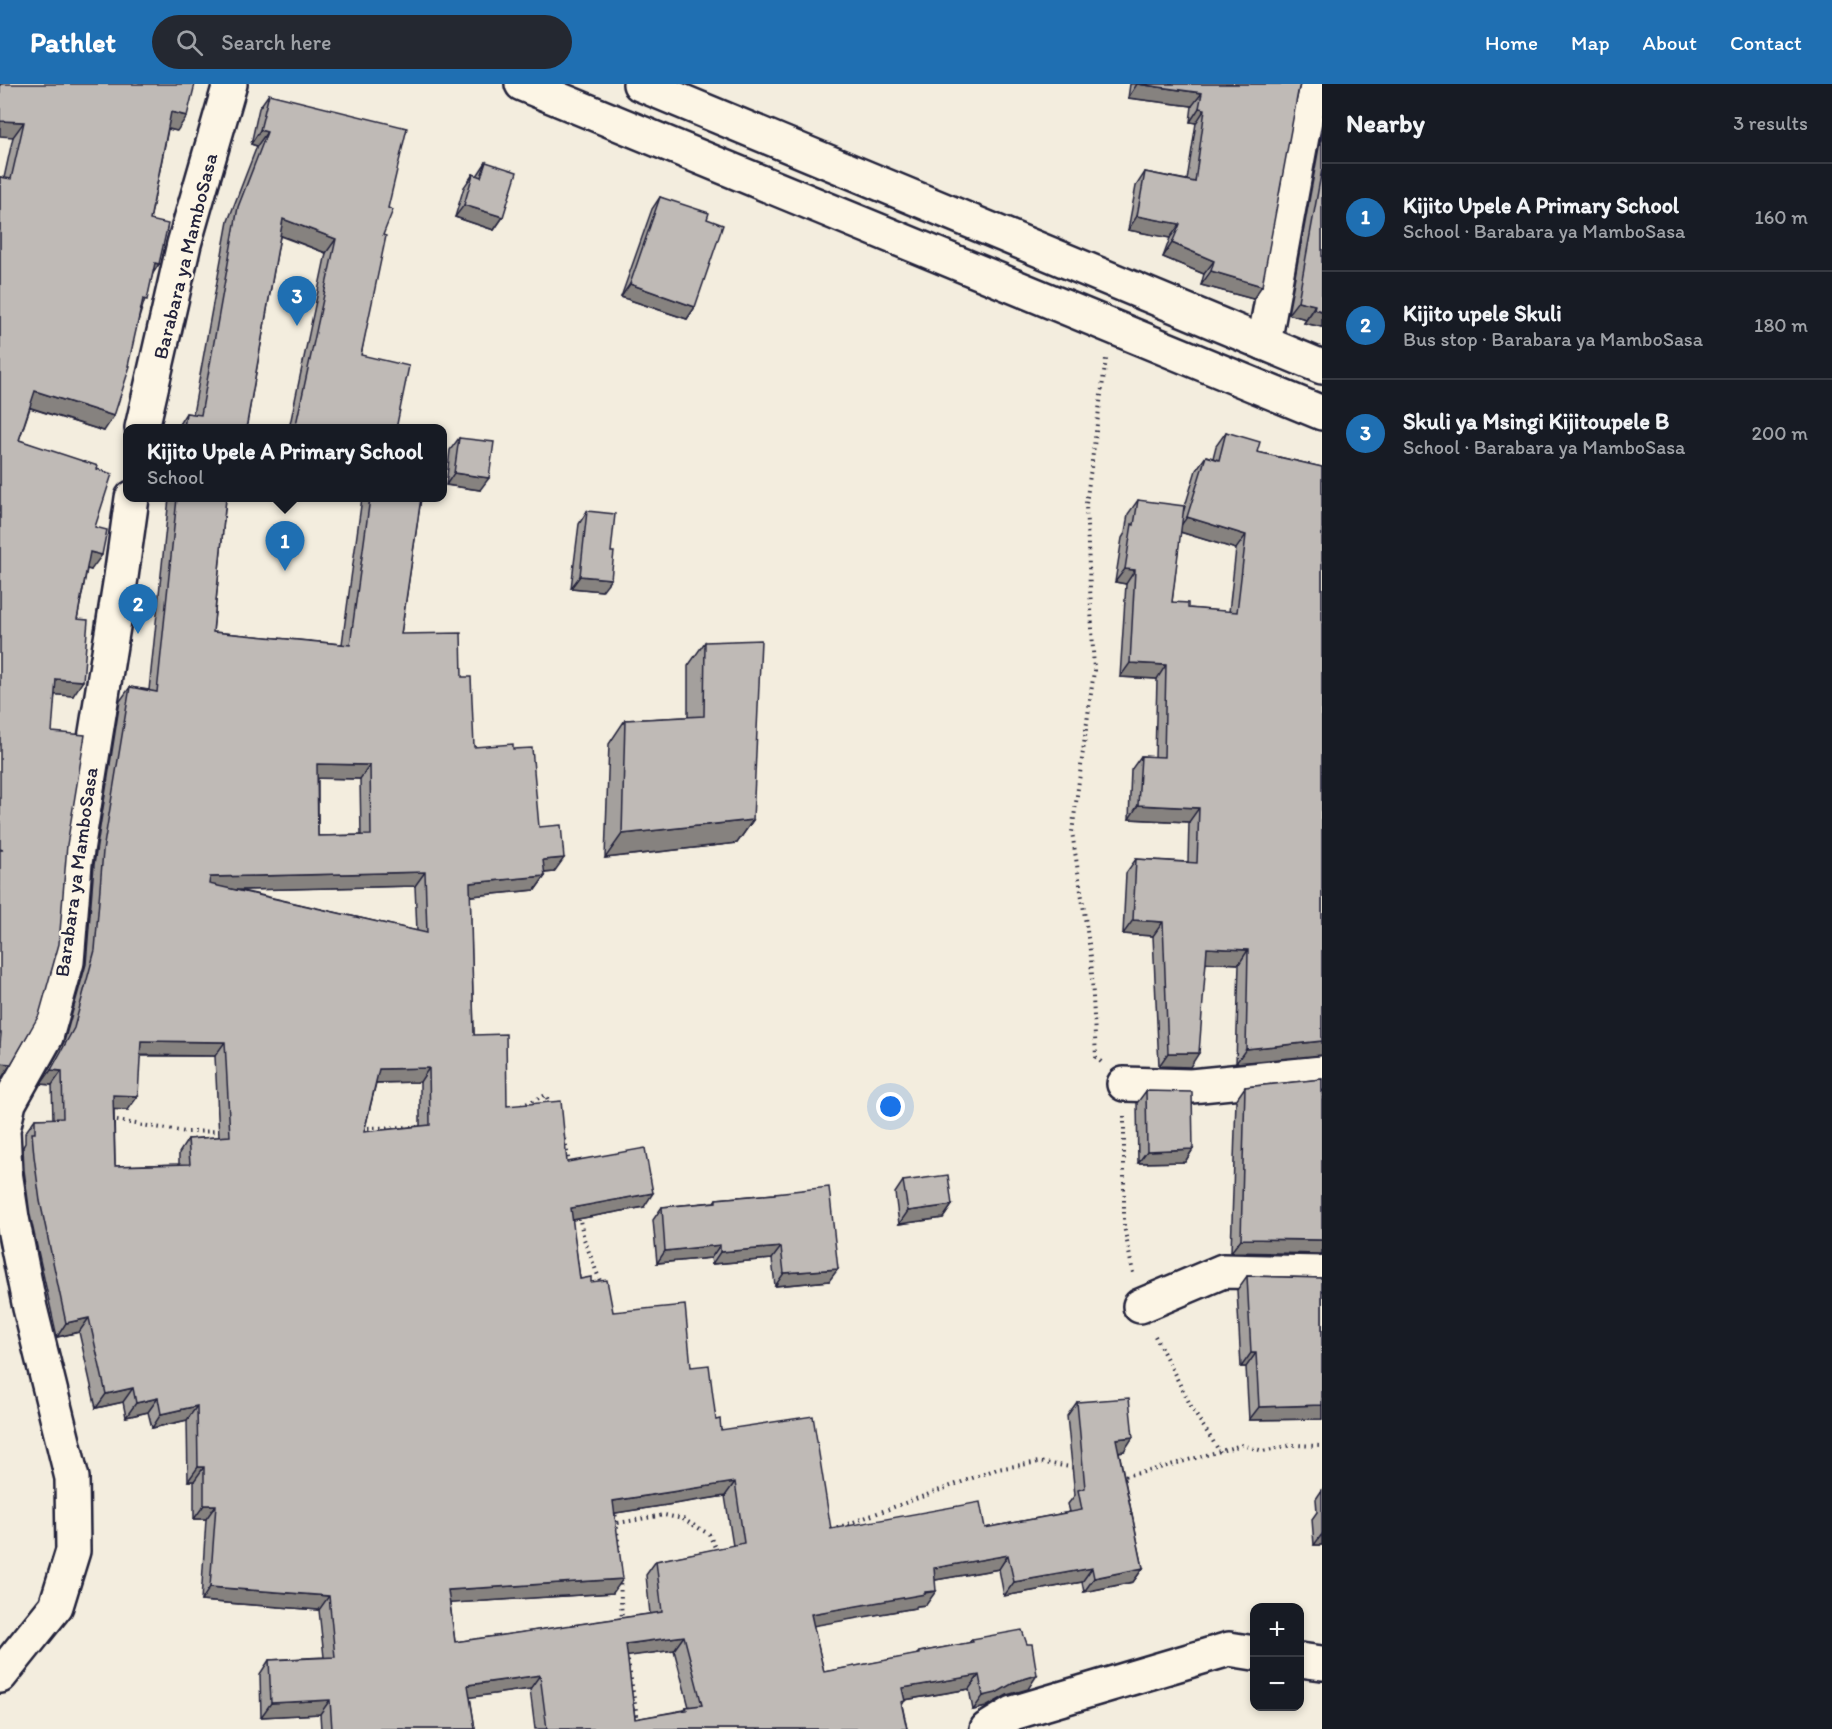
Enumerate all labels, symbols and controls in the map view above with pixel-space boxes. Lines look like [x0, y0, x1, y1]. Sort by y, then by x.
search box [152, 15, 572, 69]
text: Pathlet [30, 25, 116, 59]
icon: search [173, 26, 206, 59]
text: Search here [221, 29, 331, 56]
text: Home [1485, 30, 1538, 55]
text: Map [1571, 30, 1610, 55]
text: About [1643, 30, 1697, 55]
text: Contact [1730, 30, 1802, 55]
text: Nearby [1346, 107, 1425, 139]
text: 3 results [1733, 111, 1808, 135]
street label: Barabara ya MamboSasa [148, 150, 222, 362]
text: Kijito Upele A Primary School [1403, 192, 1679, 219]
text: 1 [1361, 205, 1370, 229]
text: 160 m [1755, 205, 1808, 229]
text: School · Barabara ya MamboSasa [1403, 219, 1685, 243]
pin: 3 [278, 276, 316, 326]
text: Kijito upele Skuli [1403, 300, 1562, 327]
text: 2 [1360, 313, 1371, 337]
text: 180 m [1754, 313, 1808, 337]
text: Bus stop · Barabara ya MamboSasa [1403, 327, 1703, 351]
text: Skuli ya Msingi Kijitoupele B [1403, 408, 1669, 435]
text: 3 [1360, 421, 1371, 445]
text: 200 m [1752, 421, 1808, 445]
popup [123, 424, 447, 502]
text: School · Barabara ya MamboSasa [1403, 435, 1685, 459]
text: Kijito Upele A Primary School [147, 438, 423, 465]
text: School [147, 465, 204, 489]
pin: 1 [266, 522, 304, 571]
pin: 2 [118, 584, 158, 634]
street label: Barabara ya MamboSasa [49, 765, 103, 979]
your location [876, 1092, 905, 1121]
map controls [1250, 1603, 1304, 1711]
button: + [1250, 1603, 1304, 1657]
button: − [1250, 1657, 1304, 1711]

